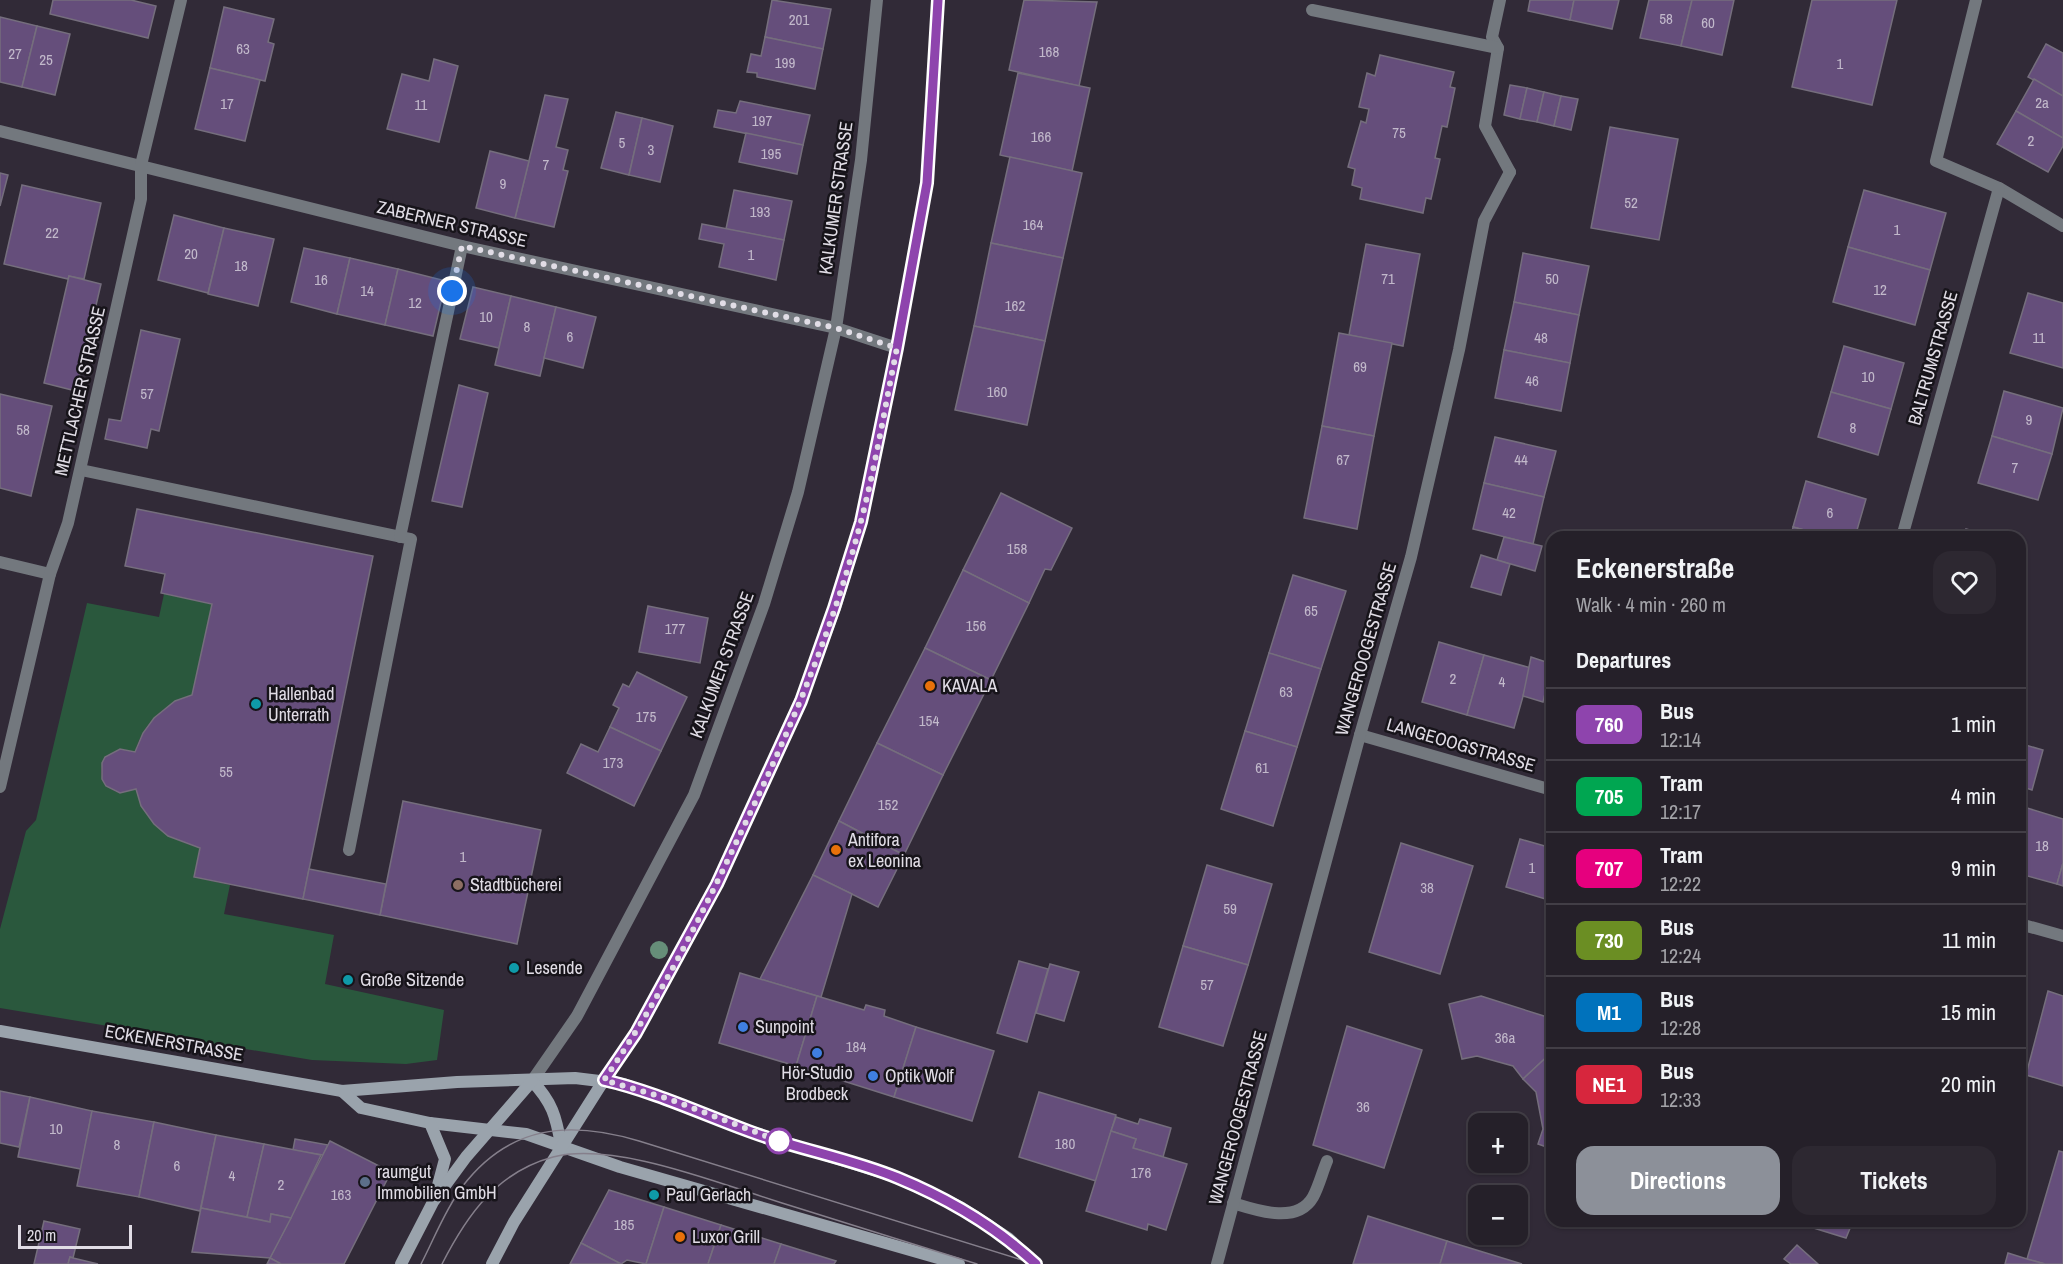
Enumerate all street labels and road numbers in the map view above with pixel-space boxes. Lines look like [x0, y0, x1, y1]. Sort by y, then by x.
street label: KALKUMER STRASSE [812, 120, 859, 276]
street label: ZABERNER STRASSE [375, 194, 530, 253]
street label: BALTRUMSTRASSE [1901, 288, 1964, 428]
street label: METTLACHER STRASSE [48, 304, 111, 478]
street label: WANGEROOGESTRASSE [1329, 559, 1402, 738]
street label: KALKUMER STRASSE [683, 588, 760, 742]
street label: LANGEOOGSTRASSE [1384, 711, 1538, 778]
street label: ECKENERSTRASSE [103, 1018, 245, 1067]
street label: WANGEROOGESTRASSE [1202, 1028, 1273, 1208]

